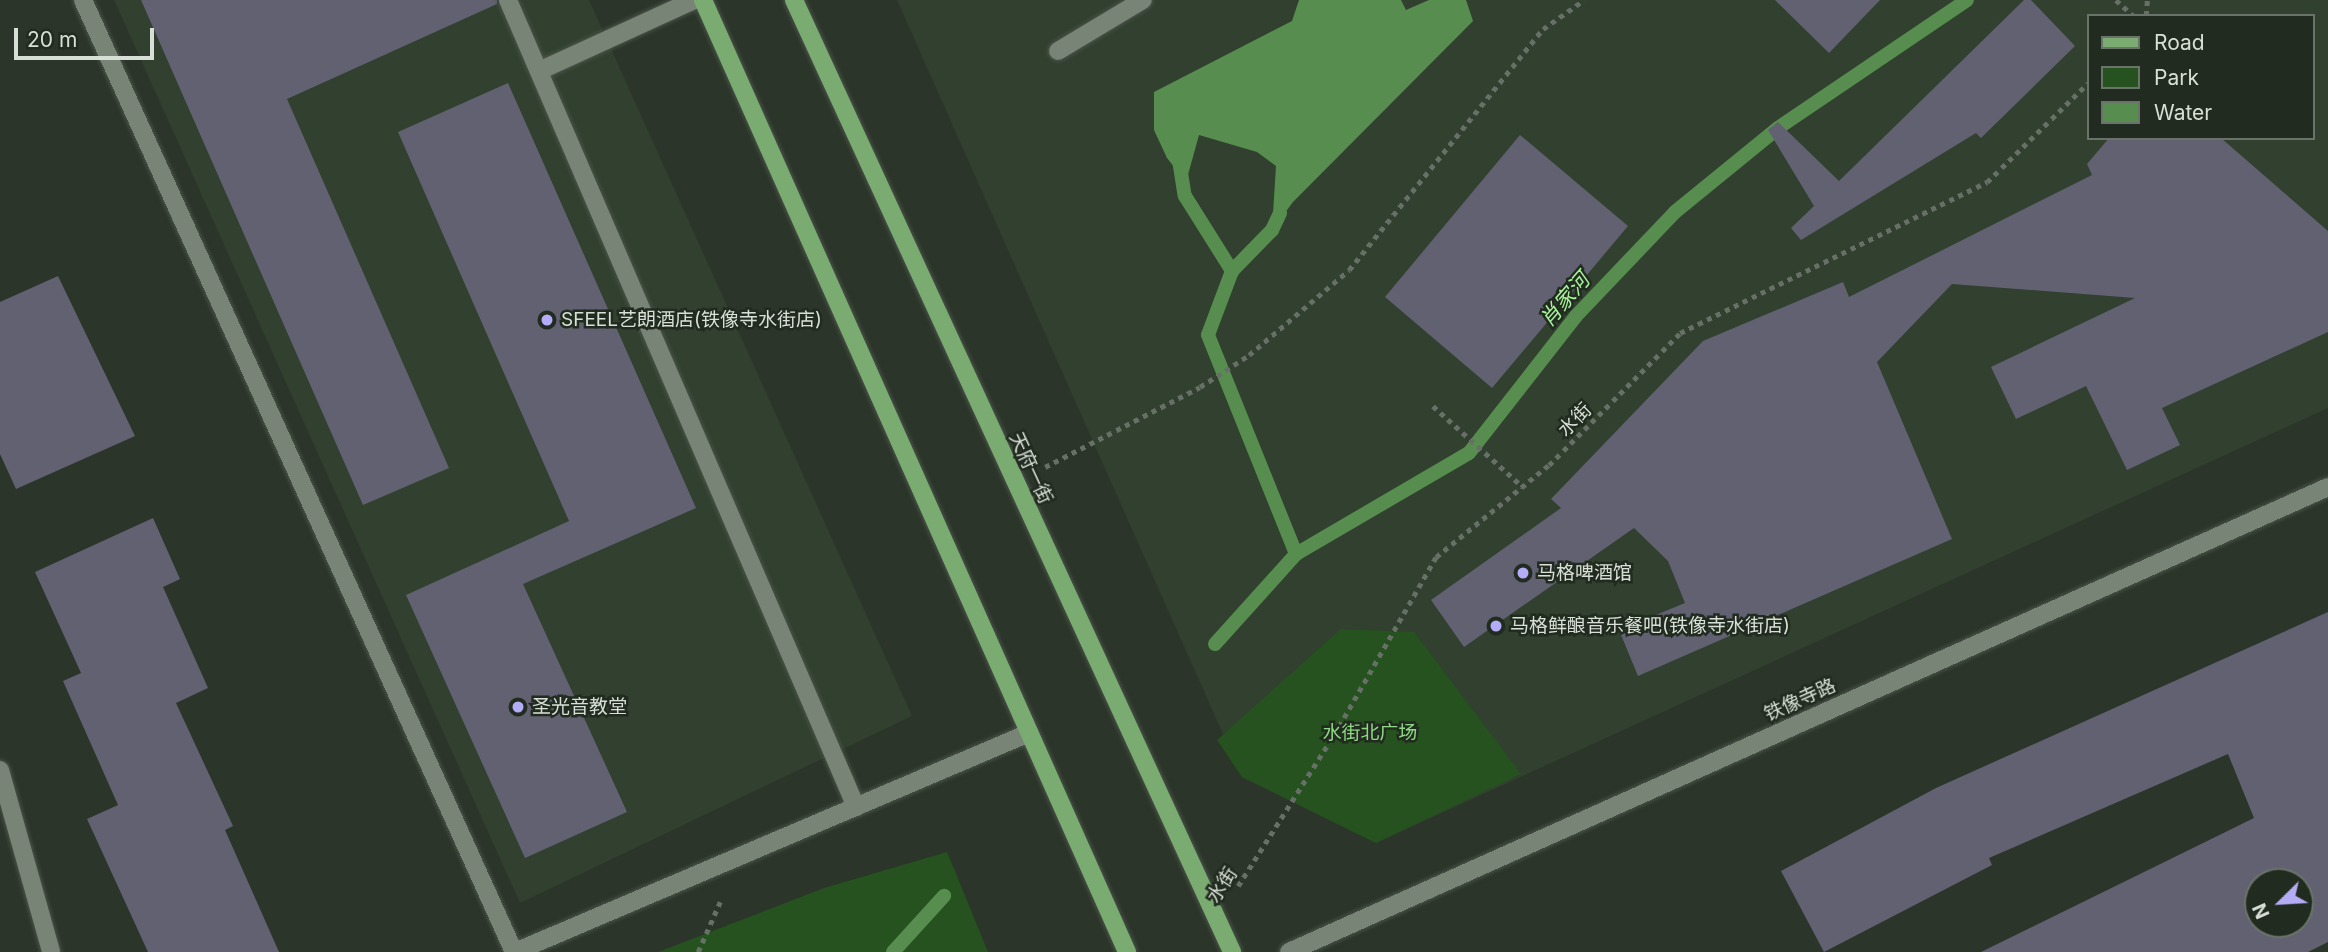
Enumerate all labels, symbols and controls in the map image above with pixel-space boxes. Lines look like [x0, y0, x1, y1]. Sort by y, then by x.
scale bar [18, 14, 158, 58]
legend [2086, 14, 2314, 140]
text: 20 m [27, 27, 77, 52]
text: Road [2154, 30, 2205, 55]
text: Park [2154, 65, 2199, 90]
text: Water [2154, 100, 2212, 125]
water label: 肖家河 [1535, 268, 1595, 332]
place label: SFEEL艺朗酒店(铁像寺水街店) [561, 309, 822, 331]
marker: SFEEL艺朗酒店(铁像寺水街店) [539, 312, 555, 328]
street label: 水街 [1554, 399, 1596, 441]
street label: 天府一街 [1005, 429, 1057, 507]
place label: 马格啤酒馆 [1537, 562, 1632, 584]
marker: 马格啤酒馆 [1515, 565, 1531, 581]
place label: 马格鲜酿音乐餐吧(铁像寺水街店) [1510, 615, 1790, 637]
marker: 马格鲜酿音乐餐吧(铁像寺水街店) [1488, 618, 1504, 634]
street label: 铁像寺路 [1761, 674, 1839, 726]
place label: 圣光音教堂 [532, 696, 627, 718]
marker: 圣光音教堂 [510, 699, 526, 715]
park label: 水街北广场 [1323, 722, 1417, 744]
street label: 水街 [1202, 863, 1242, 907]
north arrow [2244, 868, 2314, 938]
text: N [2248, 900, 2275, 922]

